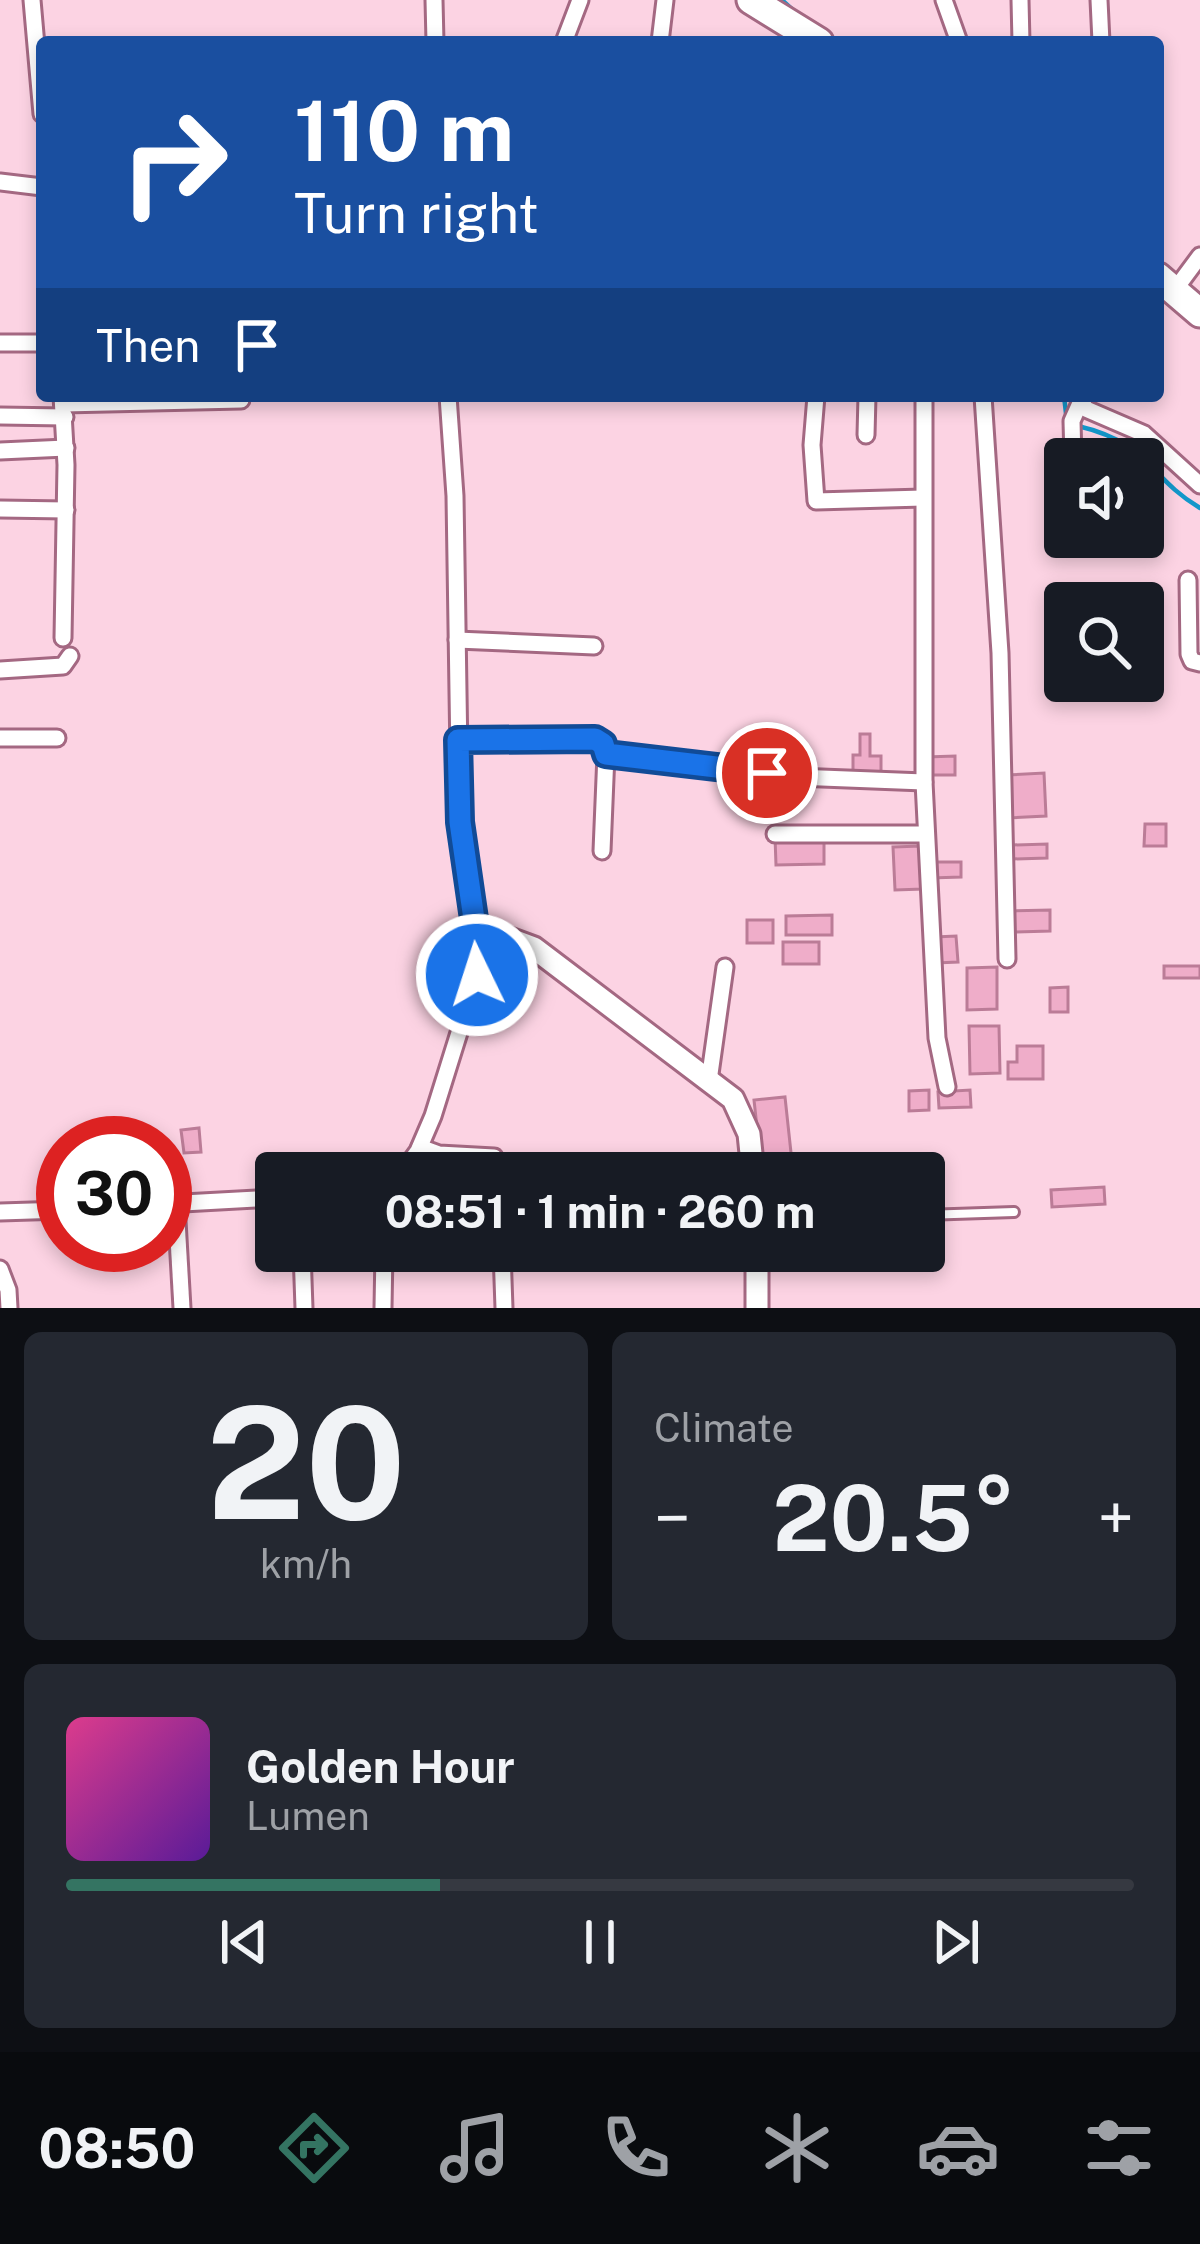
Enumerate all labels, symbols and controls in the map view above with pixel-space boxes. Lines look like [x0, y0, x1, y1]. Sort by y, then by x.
text: 110 m [294, 81, 514, 180]
icon: right [96, 84, 252, 240]
text: Turn right [294, 182, 539, 245]
icon: arrive [224, 312, 290, 378]
text: Then [96, 319, 200, 372]
map controls [1044, 438, 1164, 702]
button: sound [1044, 438, 1164, 558]
button: search [1044, 582, 1164, 702]
pin [716, 722, 818, 824]
icon: arrive [734, 740, 800, 806]
position arrow [414, 912, 540, 1038]
speed limit sign: 30 [36, 1116, 192, 1272]
text: 08:51 · 1 min · 260 m [385, 1185, 815, 1238]
text: 20 [206, 1371, 406, 1554]
text: Climate [654, 1405, 794, 1451]
text: 20.5° [773, 1465, 1015, 1571]
text: − [654, 1479, 691, 1557]
text: + [1097, 1479, 1134, 1557]
text: km/h [260, 1541, 352, 1587]
text: Golden Hour [246, 1740, 515, 1793]
text: Lumen [246, 1793, 370, 1839]
icon: previous [211, 1909, 277, 1975]
icon: pause [567, 1909, 633, 1975]
icon: next [923, 1909, 989, 1975]
icon: directions [272, 2106, 356, 2190]
icon: music [433, 2106, 517, 2190]
icon: phone [594, 2106, 678, 2190]
icon: climate [755, 2106, 839, 2190]
icon: car [916, 2106, 1000, 2190]
icon: filters [1077, 2106, 1161, 2190]
text: 08:50 [39, 2117, 195, 2180]

